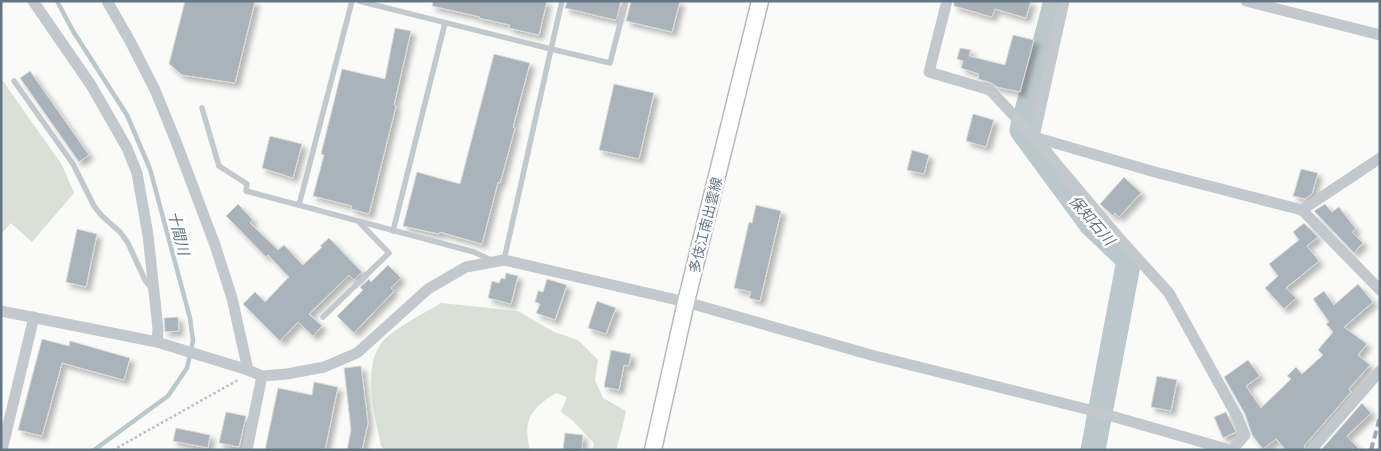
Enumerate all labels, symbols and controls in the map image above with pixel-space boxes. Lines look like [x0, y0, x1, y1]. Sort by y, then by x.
street label: 多伎江南出雲線 [683, 175, 727, 275]
water label: 保知石川 [1064, 190, 1122, 252]
water label: 十間川 [162, 208, 196, 260]

